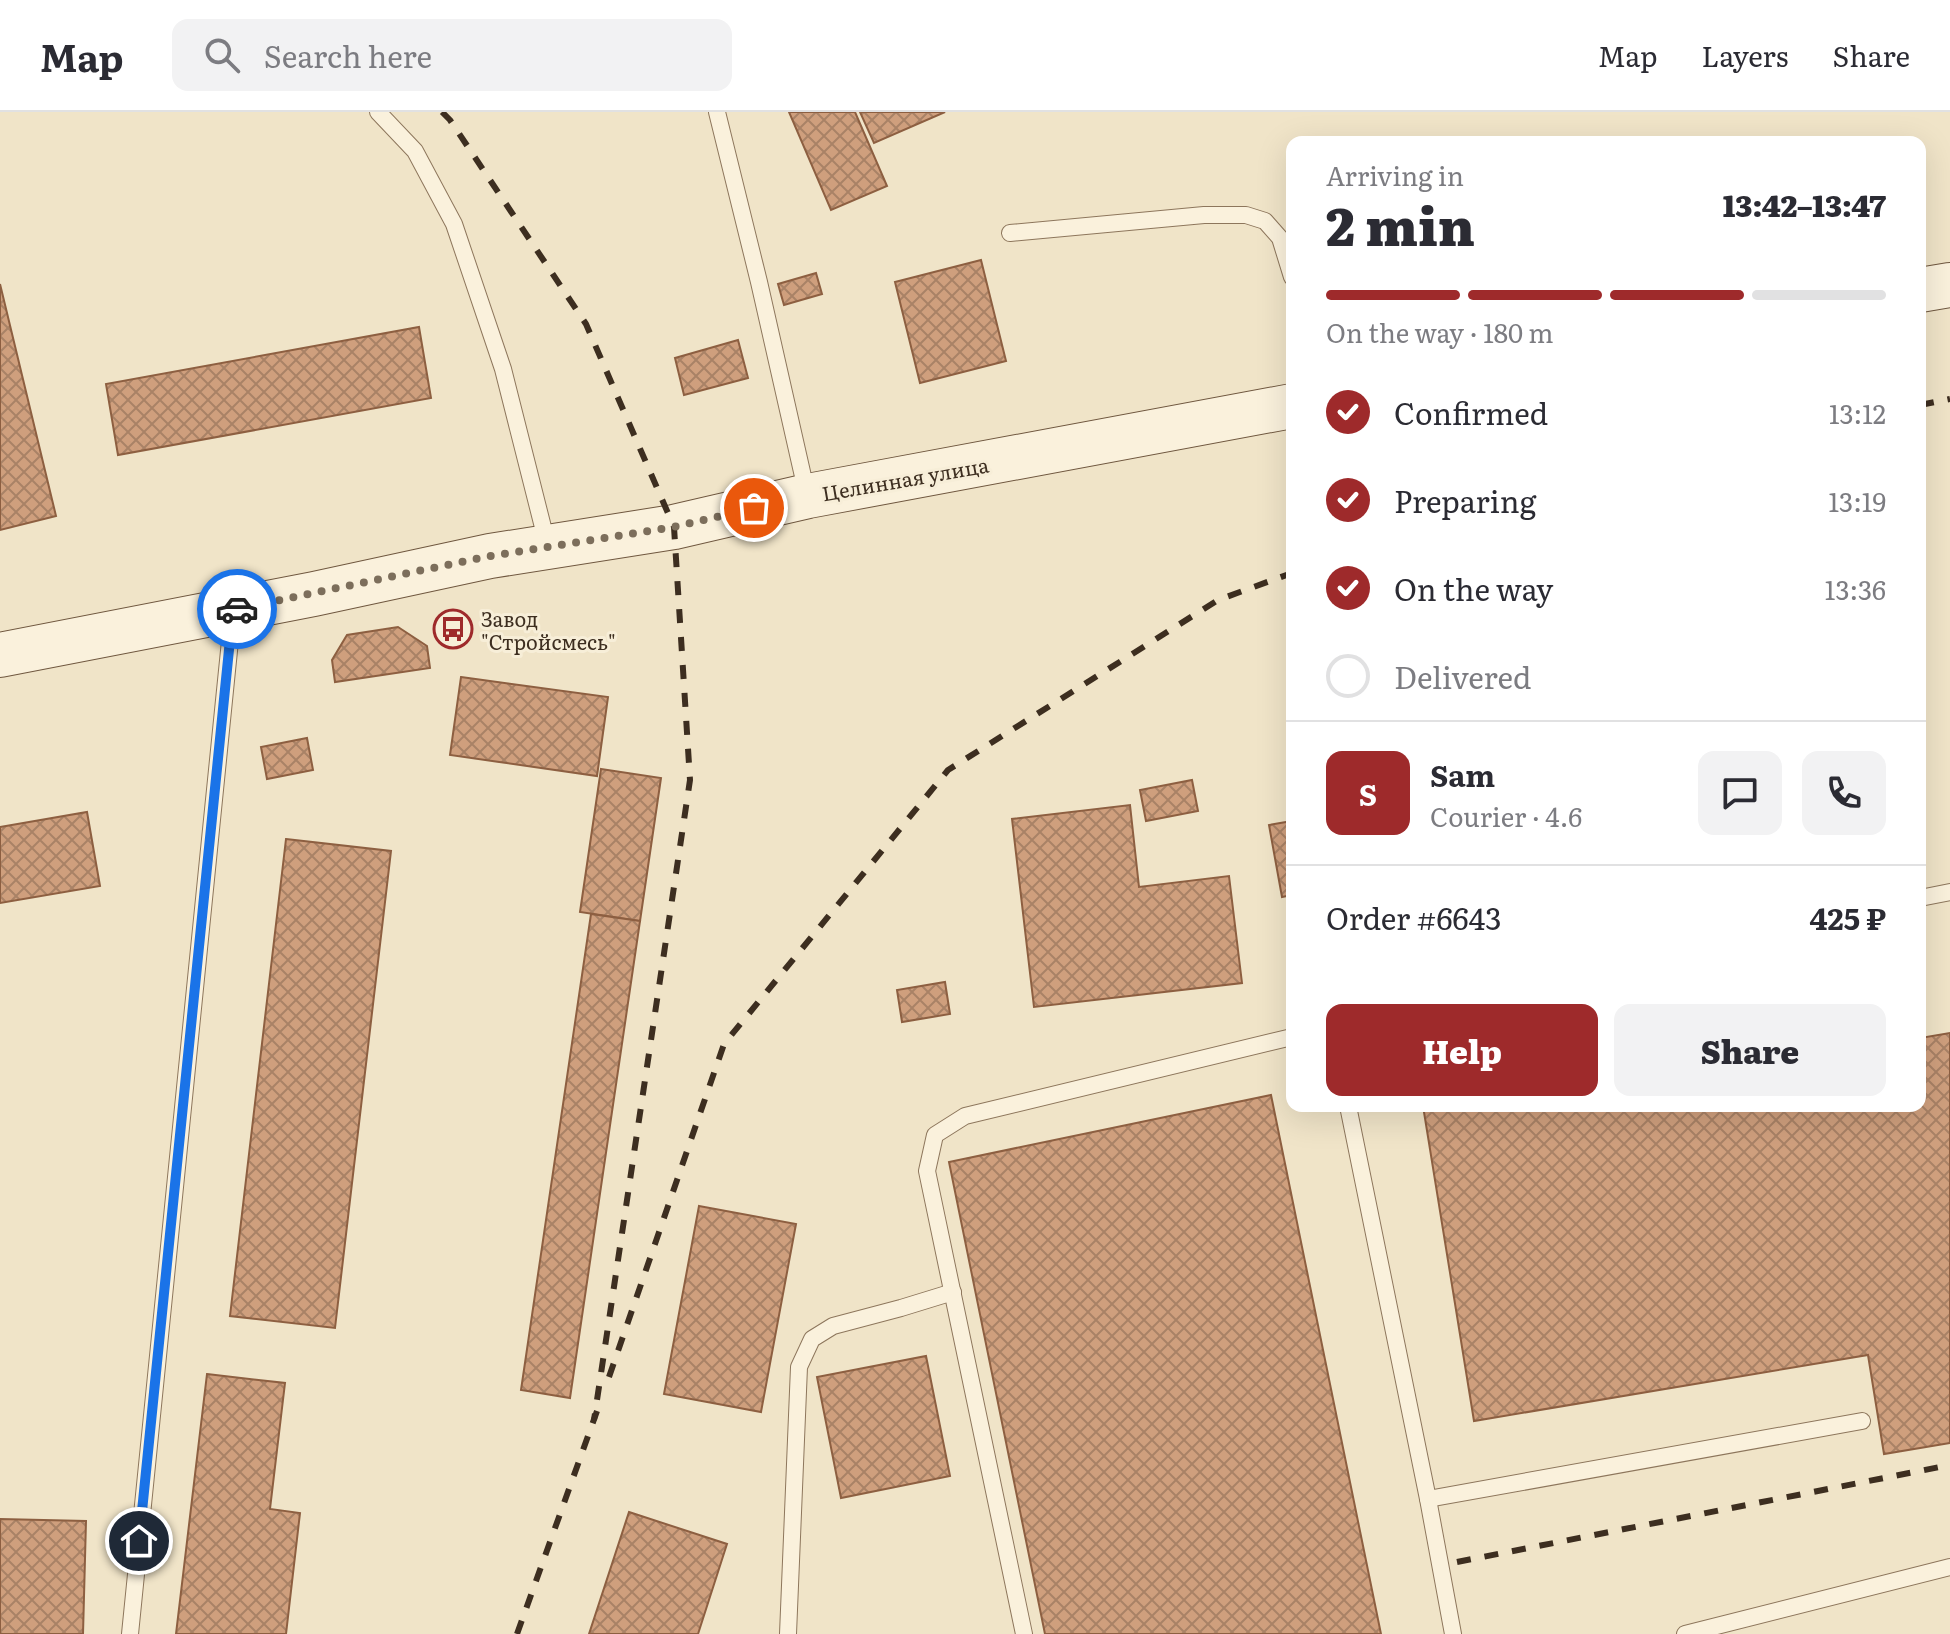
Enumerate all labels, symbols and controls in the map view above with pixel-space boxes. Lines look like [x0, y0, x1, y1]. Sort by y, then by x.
search box [172, 19, 732, 91]
text: Map [40, 27, 124, 84]
icon: search [200, 33, 244, 77]
text: Search here [264, 33, 432, 77]
text: Map [1598, 34, 1657, 76]
text: Layers [1701, 34, 1788, 76]
text: Share [1832, 34, 1910, 76]
text: Arriving in [1326, 155, 1464, 194]
text: 13:42–13:47 [1723, 182, 1886, 226]
text: 2 min [1326, 185, 1475, 262]
text: On the way · 180 m [1326, 312, 1554, 351]
icon: check [1326, 390, 1370, 434]
text: Confirmed [1394, 390, 1548, 434]
text: 13:12 [1829, 393, 1886, 432]
street label: Целинная улица [819, 449, 991, 507]
pin [720, 474, 788, 542]
icon: check [1326, 478, 1370, 522]
text: Preparing [1394, 478, 1536, 522]
text: 13:19 [1828, 481, 1886, 520]
icon: bag [732, 486, 776, 530]
icon: check [1326, 566, 1370, 610]
text: On the way [1394, 566, 1553, 610]
courier [197, 569, 277, 649]
text: 13:36 [1825, 569, 1886, 608]
icon: car [215, 587, 259, 631]
place label: Завод "Стройсмесь" [481, 603, 616, 656]
bus stop icon: Завод "Стройсмесь" [432, 608, 474, 650]
text: Delivered [1394, 654, 1531, 698]
button: chat [1698, 751, 1782, 835]
button: phone [1802, 751, 1886, 835]
text: Sam [1430, 752, 1495, 796]
text: S [1359, 771, 1377, 815]
text: Courier · 4.6 [1430, 796, 1582, 835]
text: Order #6643 [1326, 895, 1501, 939]
text: 425 ₽ [1810, 895, 1886, 939]
button: Help [1326, 1004, 1598, 1096]
button: Share [1614, 1004, 1886, 1096]
pin [105, 1507, 173, 1575]
icon: home [117, 1519, 161, 1563]

